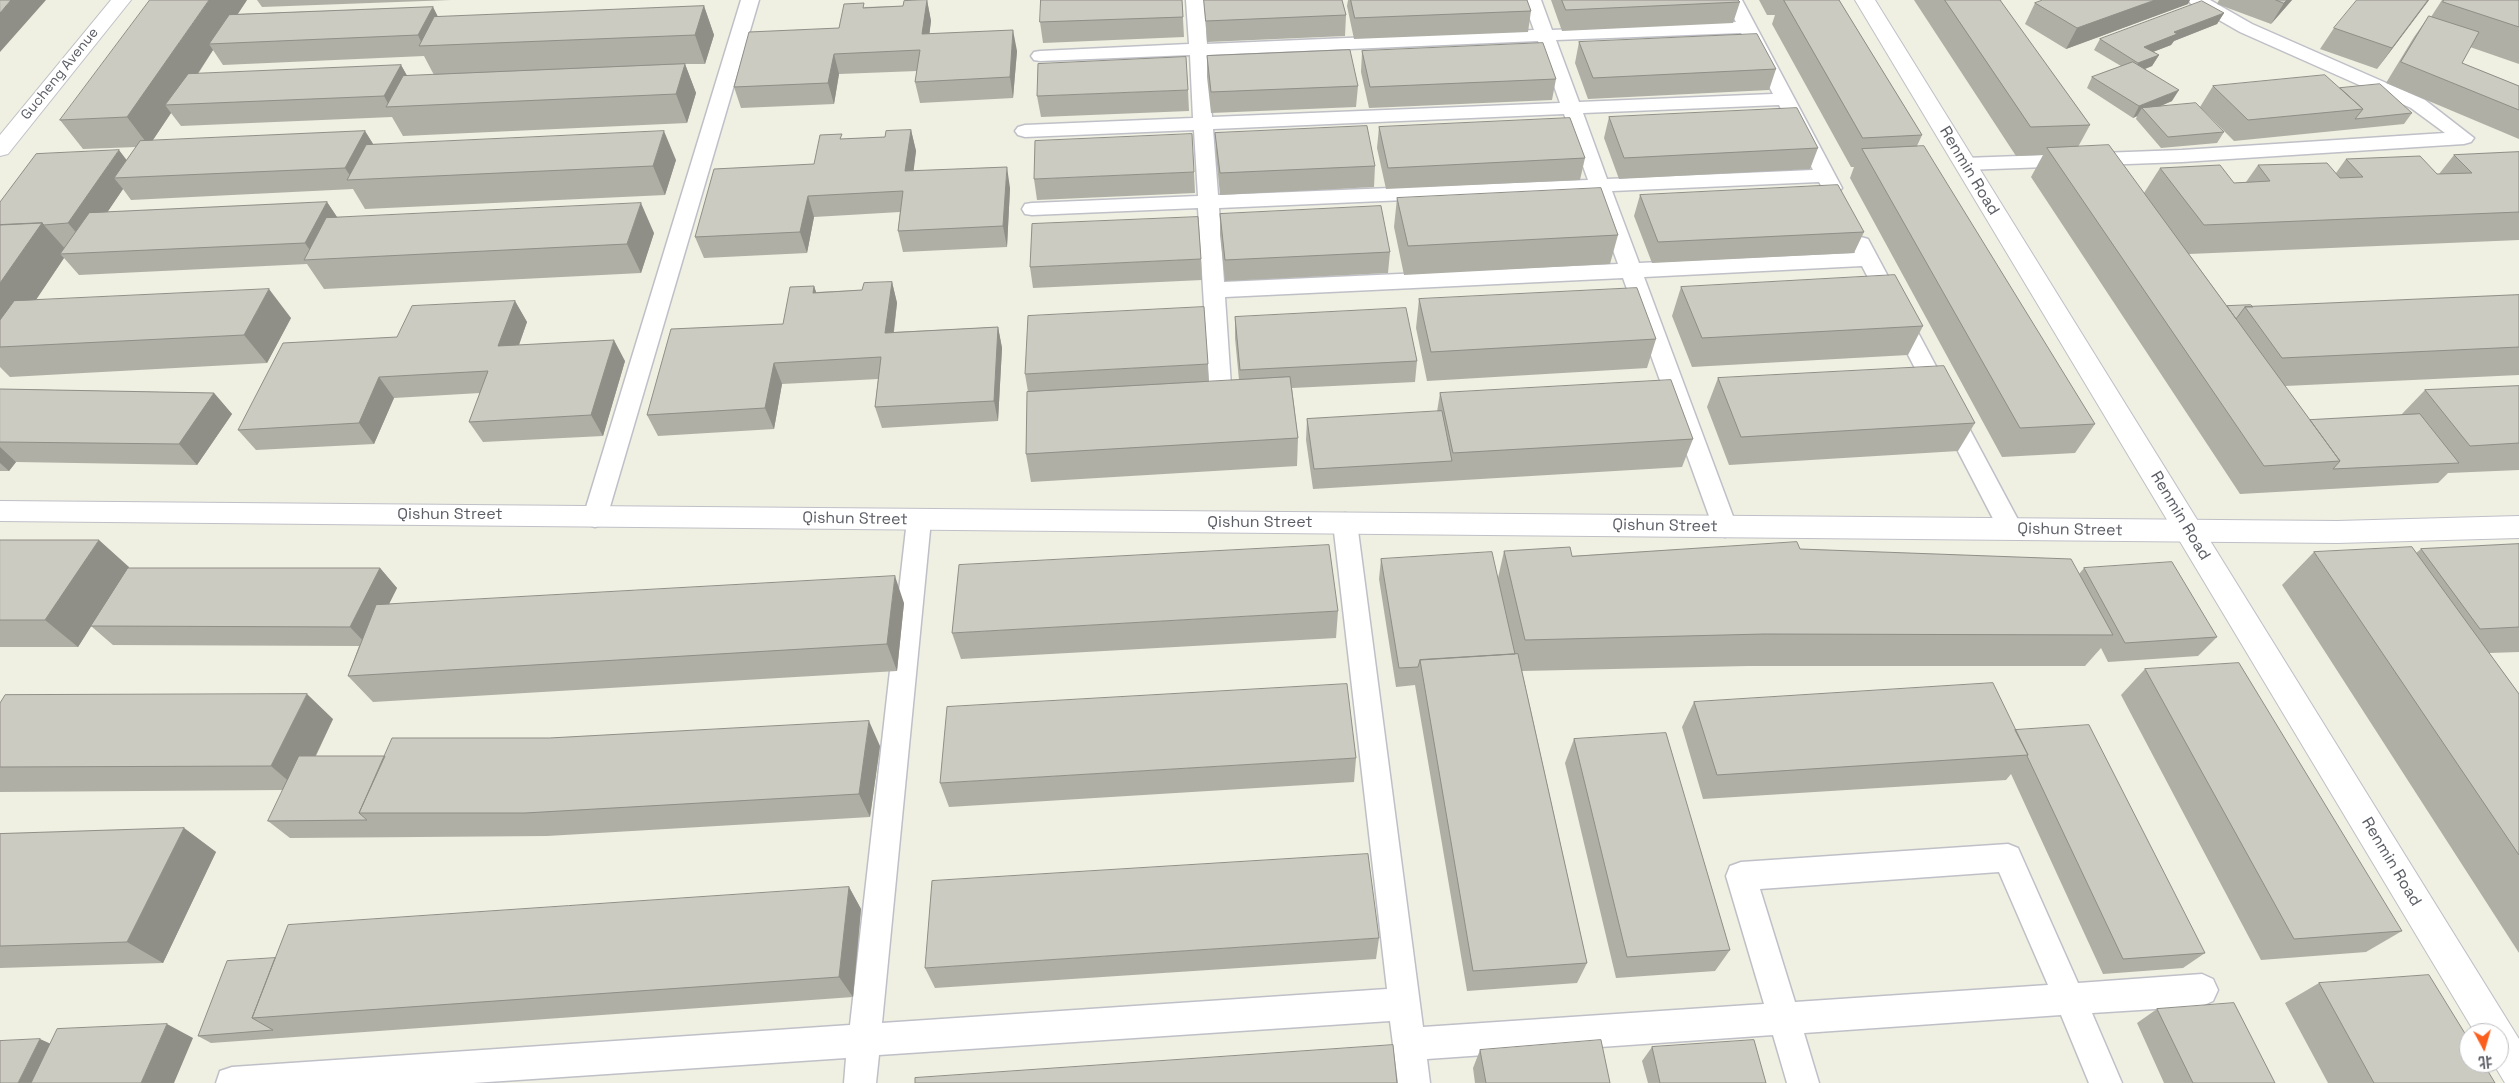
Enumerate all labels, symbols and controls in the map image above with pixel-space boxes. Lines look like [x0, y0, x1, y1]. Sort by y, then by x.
street label: Gucheng Avenue [18, 25, 102, 123]
street label: Renmin Road [1935, 123, 2003, 219]
street label: Renmin Road [2146, 468, 2214, 564]
street label: Qishun Street [397, 505, 503, 525]
street label: Qishun Street [802, 508, 908, 530]
street label: Qishun Street [1207, 513, 1313, 533]
street label: Qishun Street [1612, 515, 1718, 537]
street label: Qishun Street [2017, 519, 2123, 541]
street label: Renmin Road [2357, 814, 2425, 910]
north arrow [2459, 1023, 2509, 1073]
text: 北 [2478, 1052, 2493, 1072]

